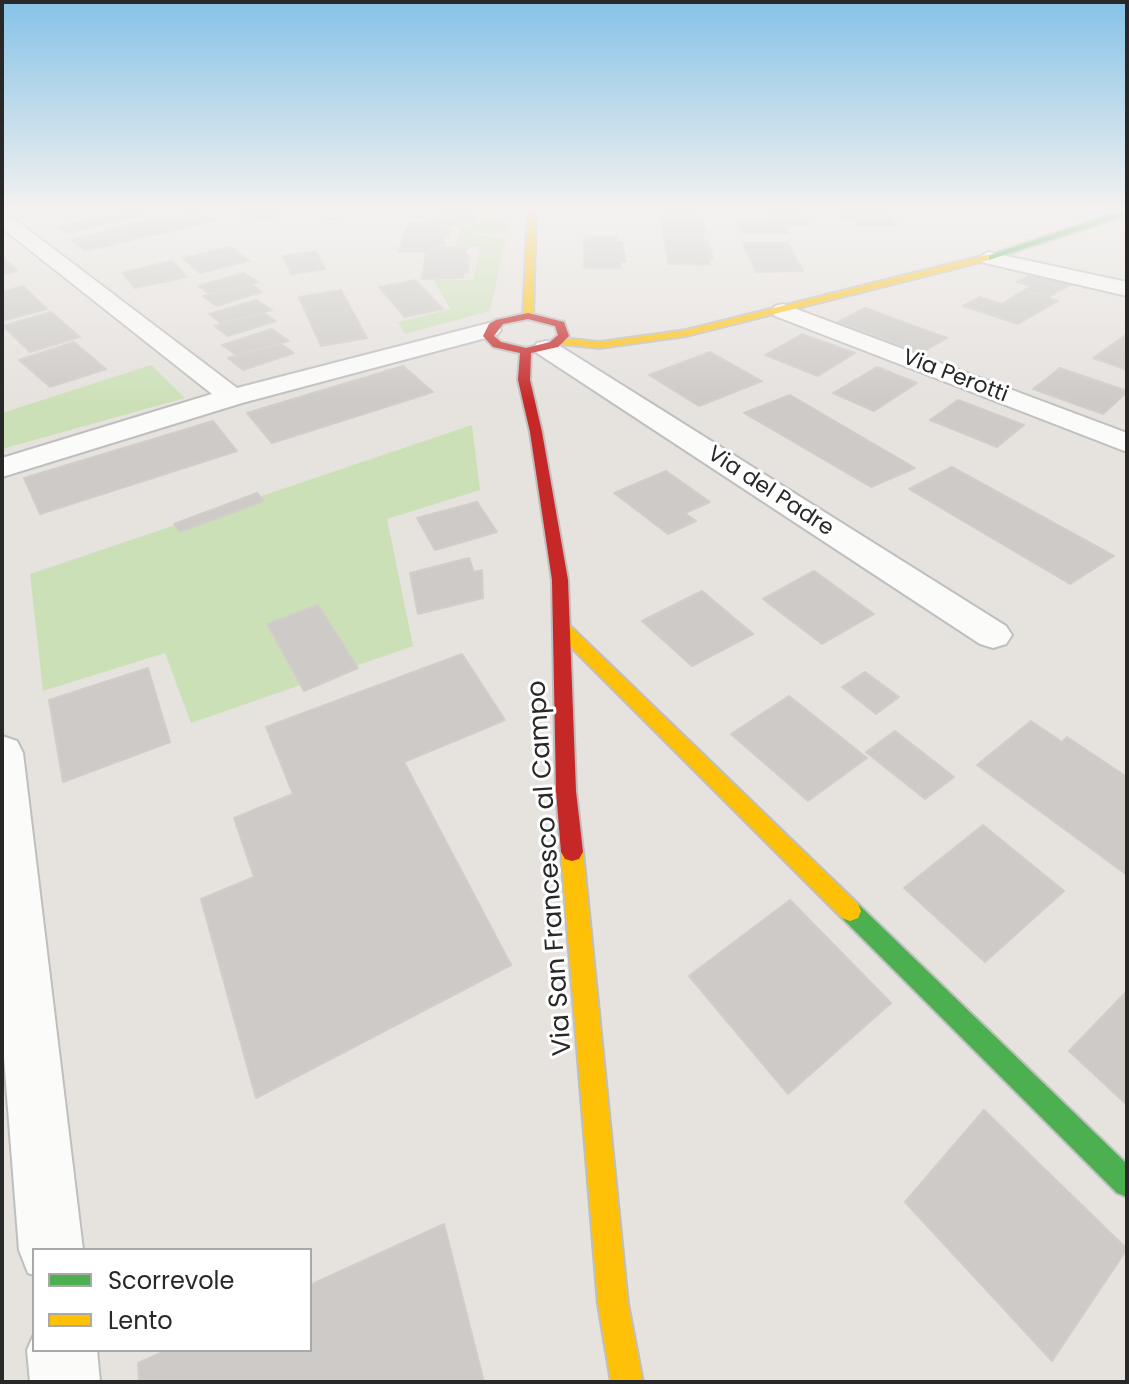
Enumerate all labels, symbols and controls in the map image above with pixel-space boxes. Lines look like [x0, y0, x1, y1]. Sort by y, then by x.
street label: Via Perotti [898, 345, 1012, 409]
street label: Via del Padre [702, 441, 838, 543]
street label: Via San Francesco al Campo [522, 679, 580, 1057]
legend [32, 1248, 312, 1352]
text: Scorrevole [108, 1264, 234, 1297]
text: Lento [108, 1304, 173, 1337]

